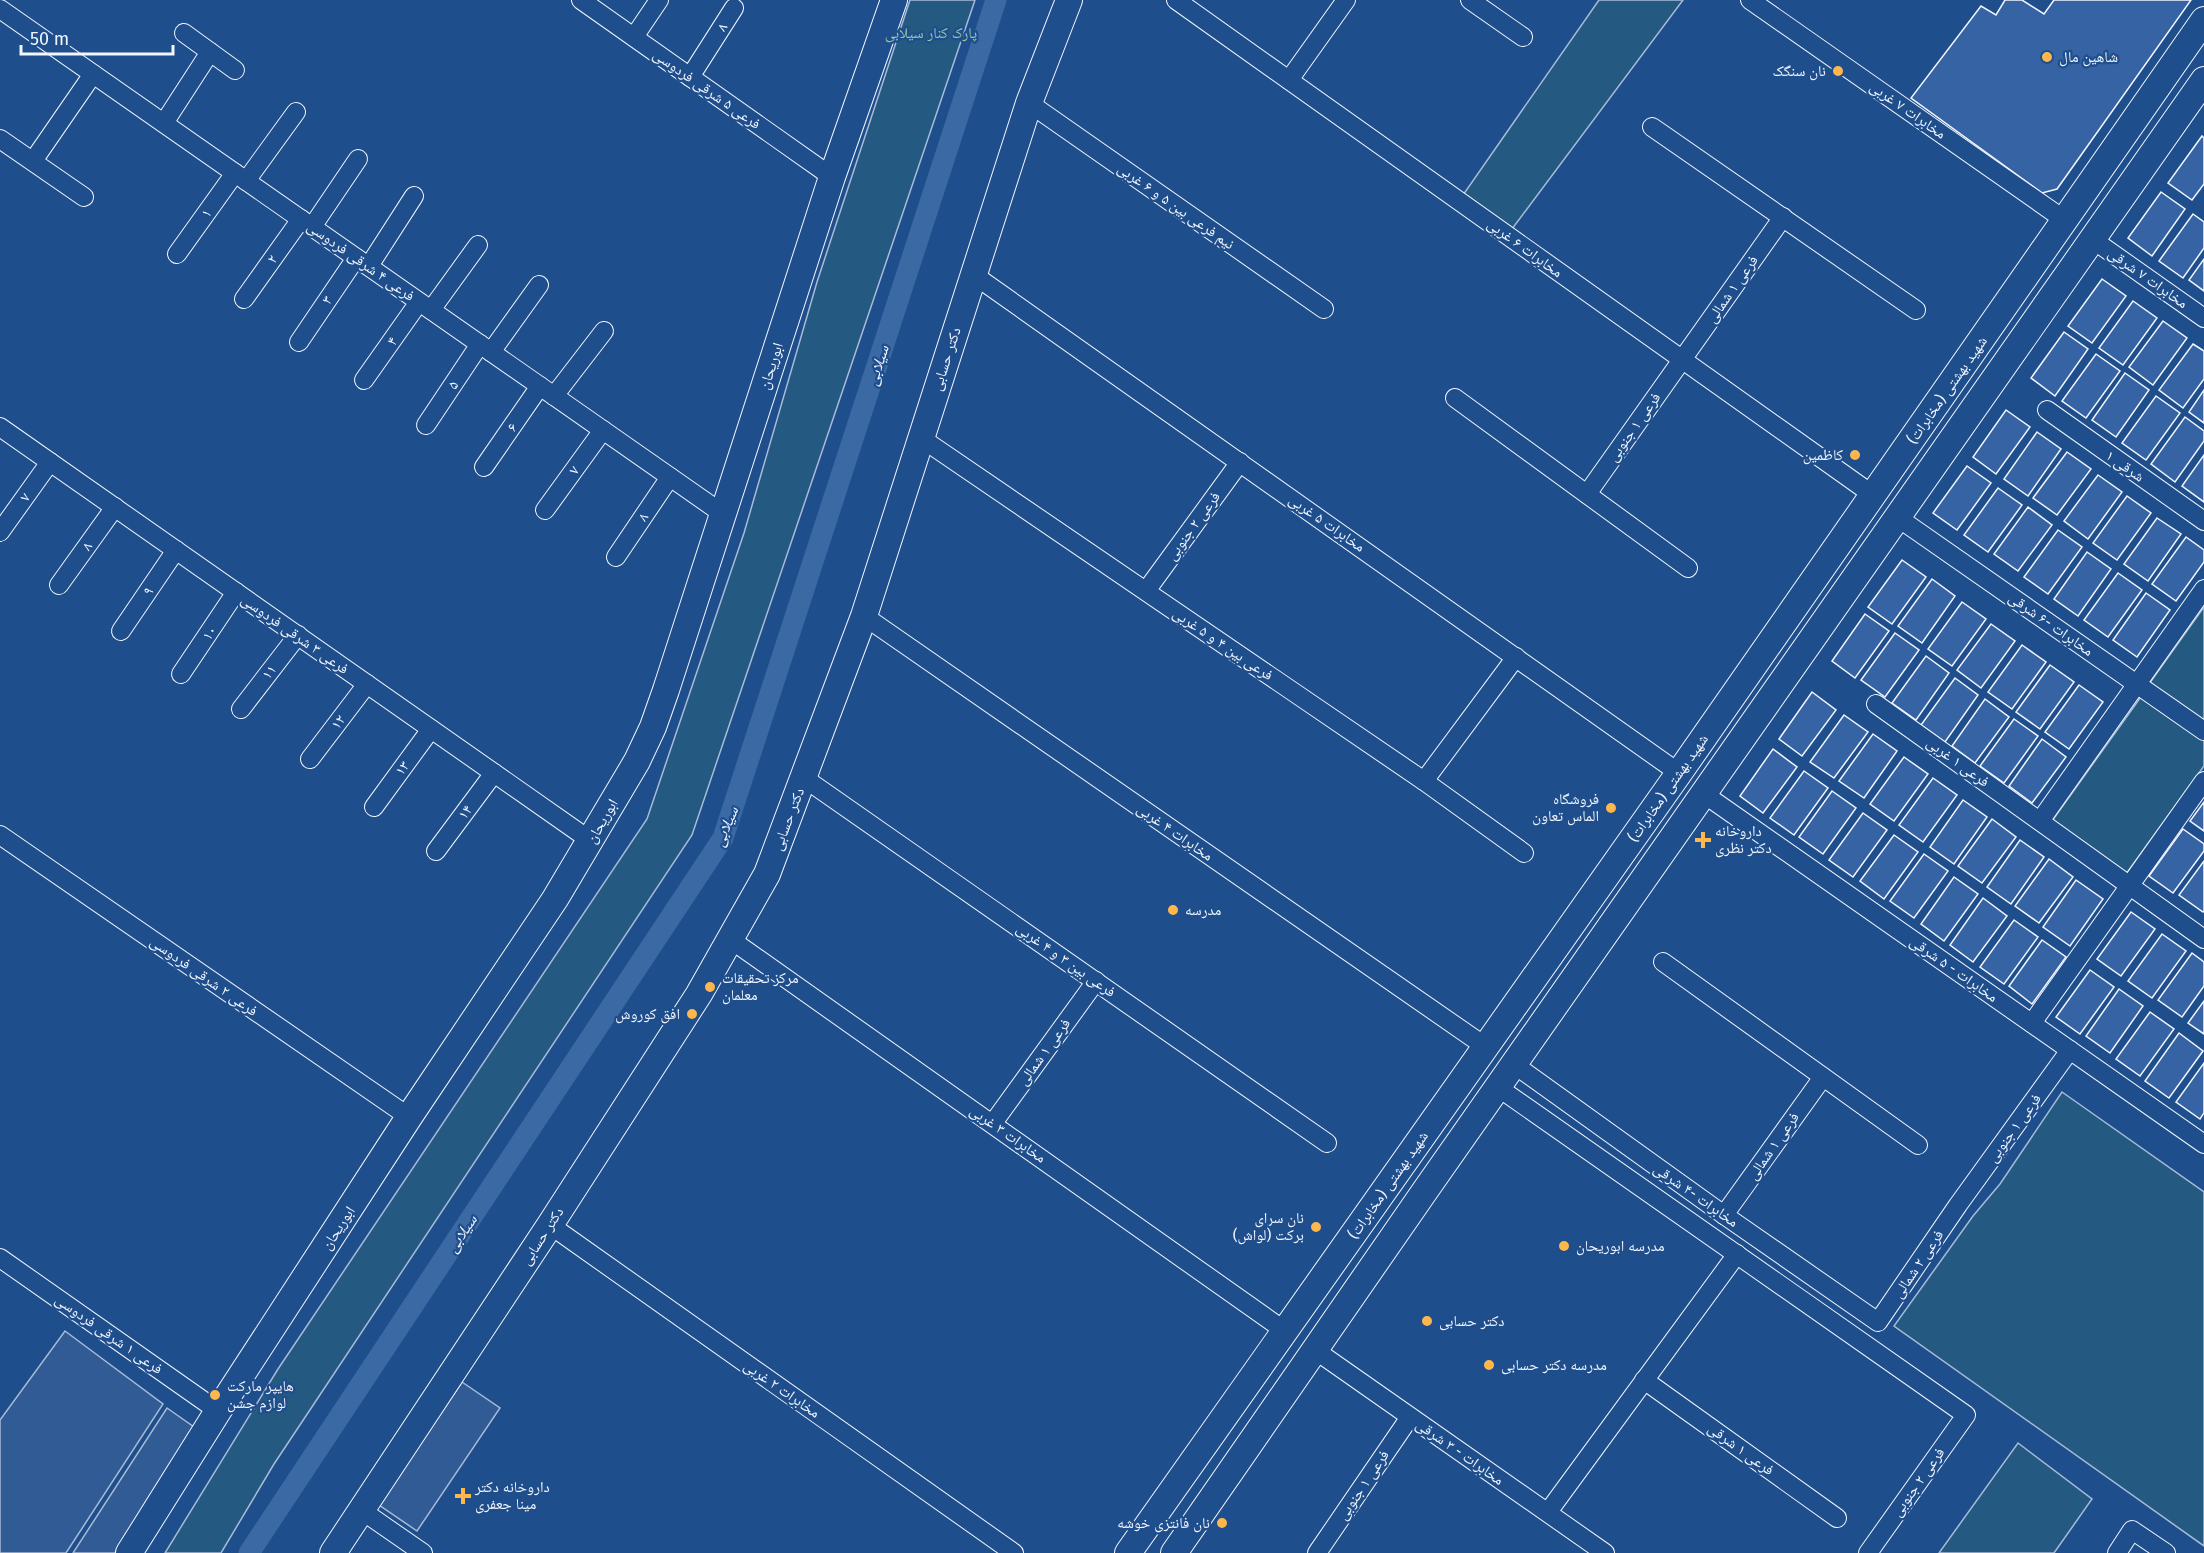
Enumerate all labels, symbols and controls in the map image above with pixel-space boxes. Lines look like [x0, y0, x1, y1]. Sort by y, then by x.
scale bar [21, 18, 172, 56]
street label: ۸ [713, 19, 732, 35]
park label: پارک کنار سیلابی [885, 24, 977, 43]
text: 50 m [30, 28, 69, 50]
street label: فرعی ۵ شرقی فردوسی [649, 45, 764, 134]
place label: شاهین مال [2059, 48, 2118, 67]
marker: شاهین مال [2040, 50, 2054, 64]
place label: نان سنگک [1773, 62, 1826, 81]
marker: نان سنگک [1831, 64, 1845, 78]
street label: مخابرات ۷ غربی [1866, 77, 1950, 144]
street label: نیم فرعی بین ۵ و ۶ غربی [1114, 159, 1238, 254]
street label: ۱ [197, 205, 215, 221]
street label: مخابرات ۶ غربی [1483, 215, 1566, 282]
street label: فرعی ۴ شرقی فردوسی [303, 217, 418, 306]
street label: مخابرات ۷ شرقی [2104, 244, 2191, 313]
street label: ۲ [263, 251, 281, 267]
street label: فرعی ۱ شمالی [1702, 252, 1763, 327]
street label: ۳ [318, 292, 336, 308]
street label: دکتر حسابی [927, 325, 966, 393]
street label: ۴ [383, 333, 401, 349]
street label: شهید بهشتی (مخابرات) [1903, 333, 1992, 448]
street label: ابوریحان [755, 340, 788, 392]
water label: سیلابی [862, 342, 894, 388]
street label: ۵ [444, 377, 462, 393]
street label: فرعی ۱ جنوبی [1604, 389, 1665, 466]
street label: ۶ [503, 419, 521, 435]
place label: کاظمین [1803, 446, 1843, 465]
street label: شرقی ۱ [2102, 446, 2148, 487]
marker: کاظمین [1848, 448, 1862, 462]
street label: ۷ [565, 462, 583, 478]
street label: فرعی ۲ جنوبی [1162, 488, 1225, 564]
street label: ۷ [16, 489, 34, 505]
street label: مخابرات ۵ غربی [1285, 490, 1369, 557]
street label: ۸ [634, 509, 652, 525]
street label: ۸ [78, 538, 96, 554]
street label: ۹ [139, 583, 157, 599]
street label: مخابرات -۶ شرقی [2005, 588, 2097, 661]
street label: فرعی ۳ شرقی فردوسی [237, 590, 352, 679]
street label: فرعی بین ۴ و ۵ غربی [1169, 604, 1277, 685]
street label: ۱۰ [198, 622, 220, 644]
street label: ۱۱ [258, 661, 280, 683]
street label: ۱۲ [327, 711, 349, 733]
street label: شهید بهشتی (مخابرات) [1624, 731, 1713, 846]
street label: فرعی ۱ غربی [1923, 733, 1993, 792]
street label: ۱۳ [391, 757, 413, 779]
street label: دکتر حسابی [768, 785, 809, 853]
place label: فروشگاه الماس تعاون [1532, 790, 1599, 826]
street label: ابوریحان [582, 796, 623, 847]
street label: مخابرات ۴ غربی [1133, 799, 1217, 866]
street label: ۱۴ [454, 801, 476, 823]
marker: فروشگاه الماس تعاون [1604, 801, 1618, 815]
water label: سیلابی [709, 803, 743, 849]
place label: داروخانه دکتر نظری [1715, 822, 1772, 858]
marker: داروخانه دکتر نظری [1696, 833, 1710, 847]
place label: مدرسه [1185, 901, 1222, 919]
marker: مدرسه [1166, 903, 1180, 917]
street label: فرعی بین ۳ و ۴ غربی [1012, 919, 1119, 1002]
street label: فرعی ۲ شرقی فردوسی [146, 932, 261, 1021]
street label: مخابرات - ۵ شرقی [1906, 932, 2002, 1007]
place label: مرکز تحقیقات معلمان [722, 969, 799, 1005]
marker: مرکز تحقیقات معلمان [703, 980, 717, 994]
place label: افق کوروش [615, 1005, 680, 1024]
marker: افق کوروش [685, 1007, 699, 1021]
street label: فرعی ۱ شمالی [1014, 1015, 1075, 1090]
street label: فرعی ۱ جنوبی [1983, 1090, 2046, 1166]
street label: مخابرات ۳ غربی [966, 1101, 1050, 1168]
street label: فرعی ۱ شمالی [1743, 1109, 1804, 1184]
street label: شهید بهشتی (مخابرات) [1344, 1128, 1433, 1243]
street label: مخابرات -۴ شرقی [1650, 1159, 1742, 1232]
street label: ابوریحان [317, 1203, 360, 1254]
street label: دکتر حسابی [517, 1204, 568, 1269]
place label: نان سرای برکت (لواش) [1233, 1209, 1304, 1245]
water label: سیلابی [442, 1210, 482, 1256]
marker: نان سرای برکت (لواش) [1309, 1220, 1323, 1234]
street label: فرعی ۲ شمالی [1889, 1227, 1948, 1302]
place label: مدرسه ابوریحان [1576, 1237, 1665, 1256]
marker: مدرسه ابوریحان [1557, 1239, 1571, 1253]
street label: فرعی ۱ شرقی فردوسی [51, 1290, 166, 1379]
place label: دکتر حسابی [1439, 1312, 1505, 1331]
marker: دکتر حسابی [1420, 1314, 1434, 1328]
street label: مخابرات ۲ غربی [740, 1356, 824, 1423]
place label: مدرسه دکتر حسابی [1501, 1356, 1607, 1375]
marker: مدرسه دکتر حسابی [1482, 1358, 1496, 1372]
place label: هایپر مارکت لوازم جشن [227, 1377, 294, 1413]
marker: هایپر مارکت لوازم جشن [208, 1388, 222, 1402]
street label: مخابرات - ۳ شرقی [1412, 1415, 1508, 1490]
street label: فرعی ۱ شرقی [1704, 1419, 1778, 1480]
street label: فرعی ۲ جنوبی [1888, 1444, 1949, 1521]
street label: فرعی ۱ جنوبی [1333, 1447, 1394, 1524]
place label: داروخانه دکتر مینا جعفری [474, 1478, 550, 1514]
marker: داروخانه دکتر مینا جعفری [456, 1489, 470, 1503]
place label: نان فانتزی خوشه [1117, 1514, 1210, 1533]
marker: نان فانتزی خوشه [1215, 1516, 1229, 1530]

